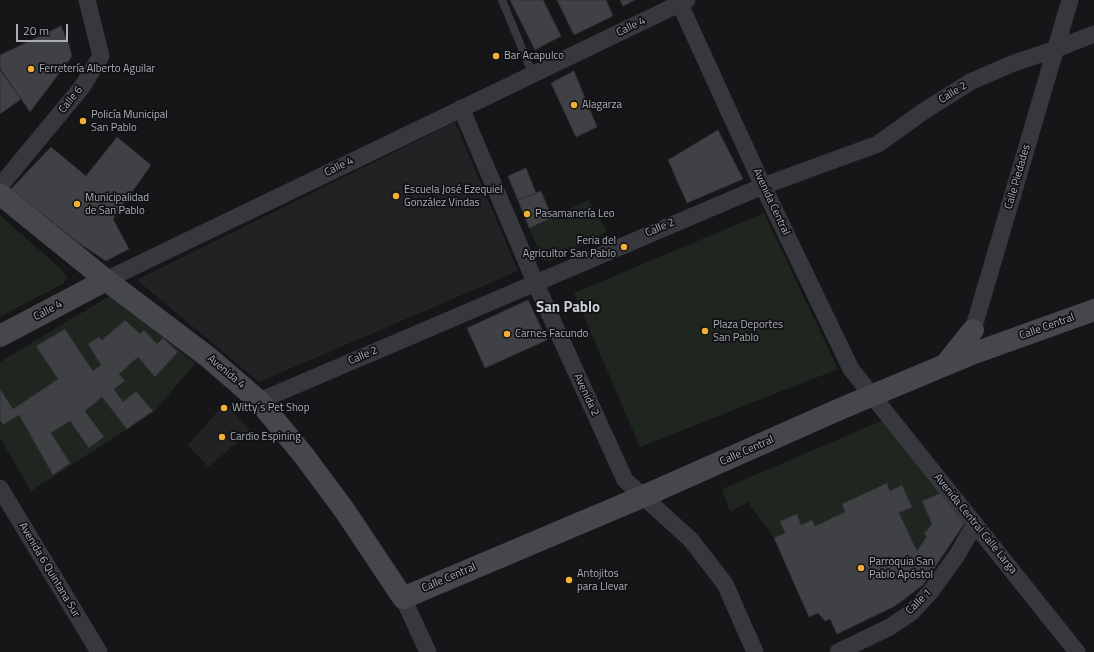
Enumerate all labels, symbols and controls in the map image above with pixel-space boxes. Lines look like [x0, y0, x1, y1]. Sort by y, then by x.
street label: Calle 4 [614, 14, 648, 40]
scale bar [18, 16, 70, 42]
text: 20 m [23, 21, 49, 40]
place label: Bar Acapulco [504, 49, 564, 63]
marker: Bar Acapulco [491, 51, 501, 61]
place label: Ferretería Alberto Aguilar [39, 62, 155, 76]
marker: Ferretería Alberto Aguilar [26, 64, 36, 74]
street label: Calle 2 [936, 79, 970, 107]
street label: Calle 6 [56, 84, 86, 116]
place label: Alagarza [582, 98, 622, 112]
marker: Alagarza [569, 100, 579, 110]
place label: Policía Municipal San Pablo [91, 108, 168, 134]
marker: Policía Municipal San Pablo [78, 116, 88, 126]
street label: Calle Piedades [1002, 143, 1034, 211]
street label: Calle 4 [322, 154, 356, 180]
street label: Avenida Central [750, 166, 792, 238]
place label: Escuela José Ezequiel González Vindas [404, 183, 503, 209]
place label: Municipalidad de San Pablo [85, 191, 149, 217]
marker: Escuela José Ezequiel González Vindas [391, 191, 401, 201]
marker: Municipalidad de San Pablo [72, 199, 82, 209]
place label: Pasamanería Leo [535, 207, 614, 221]
marker: Pasamanería Leo [522, 209, 532, 219]
street label: Calle 2 [643, 216, 677, 240]
place label: Feria del Agricultor San Pablo [523, 234, 616, 260]
marker: Feria del Agricultor San Pablo [619, 242, 629, 252]
street label: Calle 4 [31, 298, 65, 324]
district label: San Pablo [536, 299, 600, 317]
street label: Calle Central [1018, 311, 1076, 343]
place label: Plaza Deportes San Pablo [713, 318, 783, 344]
marker: Plaza Deportes San Pablo [700, 326, 710, 336]
place label: Carnes Facundo [515, 327, 588, 341]
marker: Carnes Facundo [502, 329, 512, 339]
street label: Calle 2 [346, 344, 380, 368]
street label: Avenida 4 [204, 352, 248, 392]
street label: Avenida 2 [570, 372, 602, 418]
place label: Witty´s Pet Shop [232, 401, 309, 415]
marker: Witty´s Pet Shop [219, 403, 229, 413]
place label: Cardio Espining [230, 430, 301, 444]
marker: Cardio Espining [217, 432, 227, 442]
street label: Calle Central [718, 433, 776, 469]
street label: Avenida Central Calle Larga [931, 471, 1019, 577]
street label: Avenida 6 Quintana Sur [16, 520, 82, 620]
place label: Parroquia San Pablo Apóstol [869, 555, 934, 581]
street label: Calle Central [420, 561, 478, 595]
marker: Parroquia San Pablo Apóstol [856, 563, 866, 573]
place label: Antojitos para Llevar [577, 567, 628, 593]
marker: Antojitos para Llevar [564, 575, 574, 585]
street label: Calle 1 [903, 586, 935, 618]

